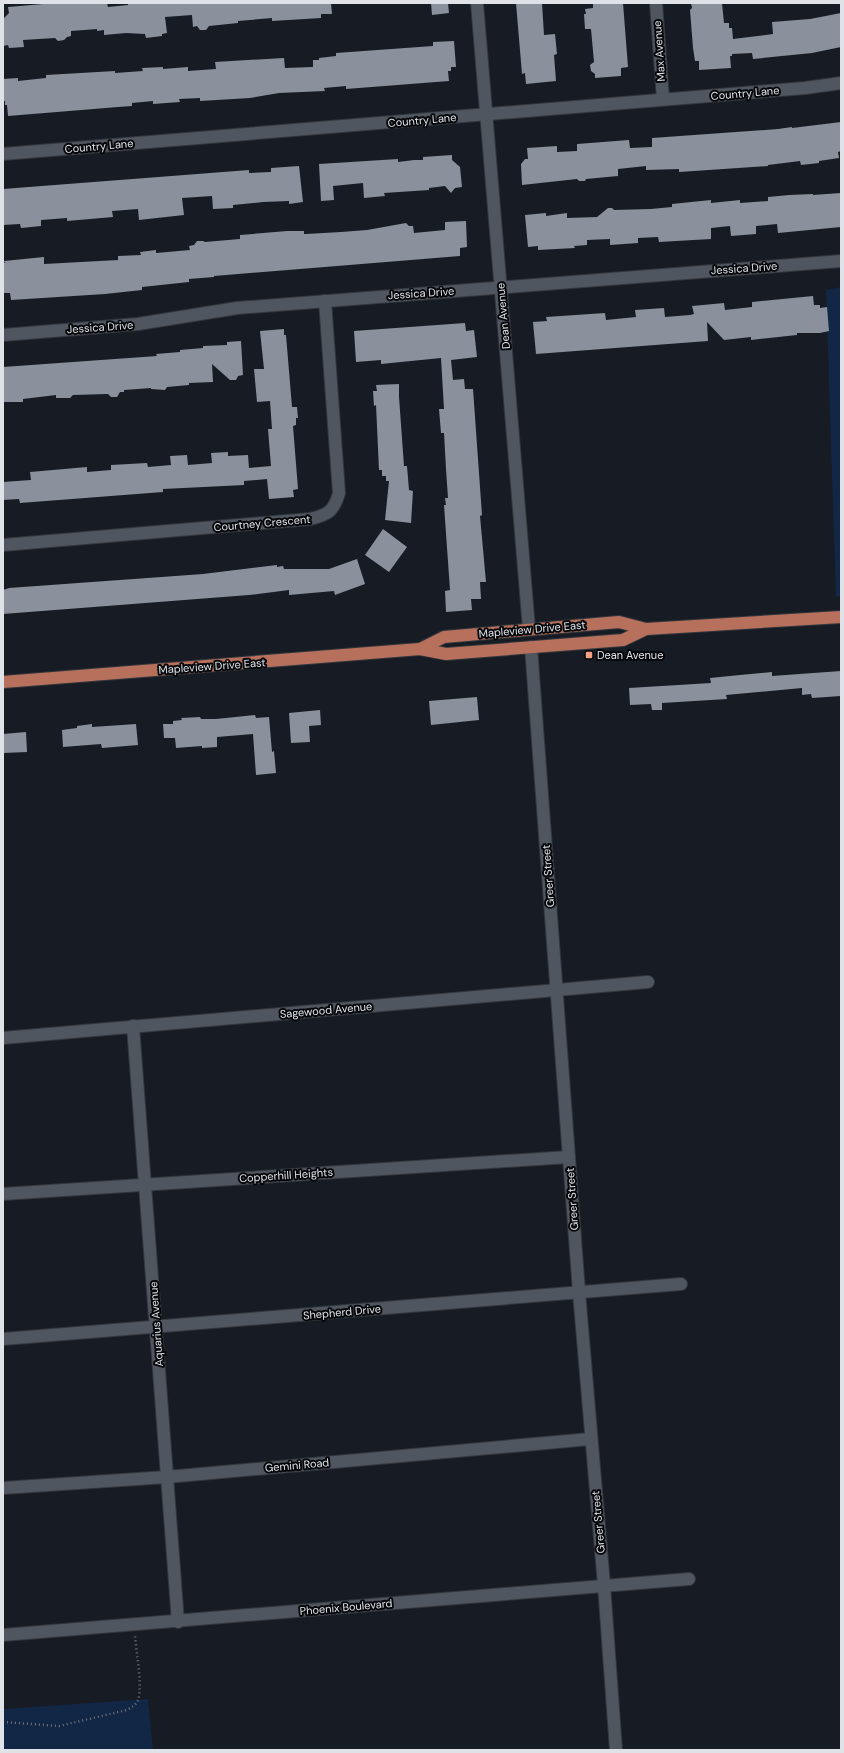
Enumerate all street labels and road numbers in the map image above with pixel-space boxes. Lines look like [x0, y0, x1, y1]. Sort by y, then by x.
street label: Max Avenue [650, 20, 668, 82]
street label: Country Lane [710, 83, 780, 103]
street label: Country Lane [387, 110, 457, 130]
street label: Country Lane [64, 136, 134, 156]
street label: Jessica Drive [710, 259, 778, 277]
street label: Dean Avenue [493, 282, 513, 350]
street label: Jessica Drive [387, 284, 455, 302]
street label: Jessica Drive [66, 318, 134, 336]
street label: Courtney Crescent [213, 512, 311, 534]
street label: Mapleview Drive East [478, 617, 586, 641]
street label: Mapleview Drive East [158, 655, 266, 677]
street label: Greer Street [539, 844, 557, 908]
street label: Sagewood Avenue [279, 999, 373, 1021]
street label: Copperhill Heights [239, 1165, 333, 1185]
street label: Greer Street [563, 1167, 581, 1231]
street label: Aquarius Avenue [146, 1281, 166, 1367]
street label: Shepherd Drive [302, 1302, 382, 1322]
street label: Gemini Road [264, 1455, 330, 1475]
street label: Greer Street [588, 1490, 608, 1554]
street label: Phoenix Boulevard [299, 1596, 393, 1618]

